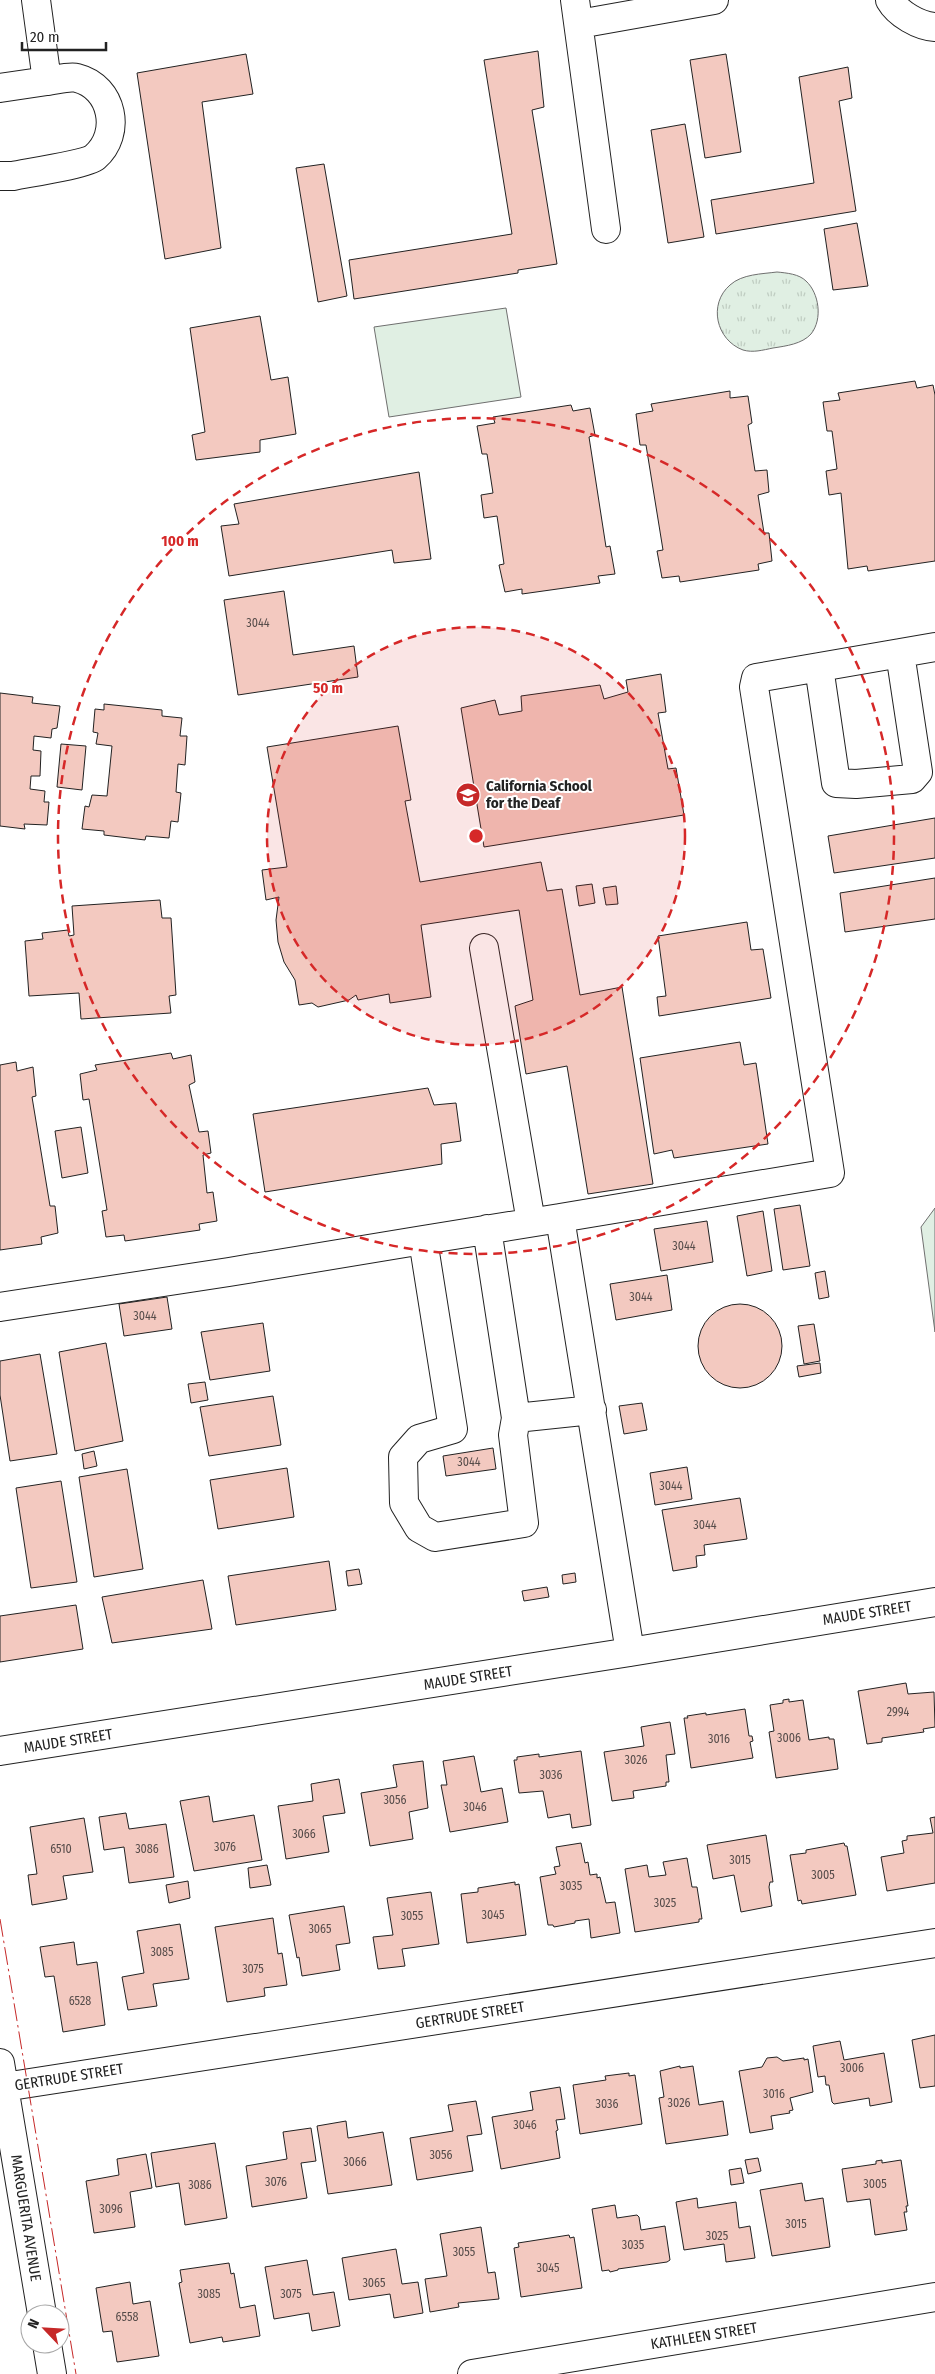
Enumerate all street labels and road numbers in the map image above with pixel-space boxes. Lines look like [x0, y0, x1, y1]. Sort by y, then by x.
street label: MAUDE STREET [821, 1597, 913, 1629]
street label: MAUDE STREET [422, 1662, 514, 1694]
street label: MAUDE STREET [22, 1725, 114, 1757]
street label: GERTRUDE STREET [414, 1998, 526, 2032]
street label: GERTRUDE STREET [13, 2060, 125, 2094]
street label: MARGUERITA AVENUE [7, 2153, 45, 2283]
street label: KATHLEEN STREET [649, 2319, 759, 2353]

